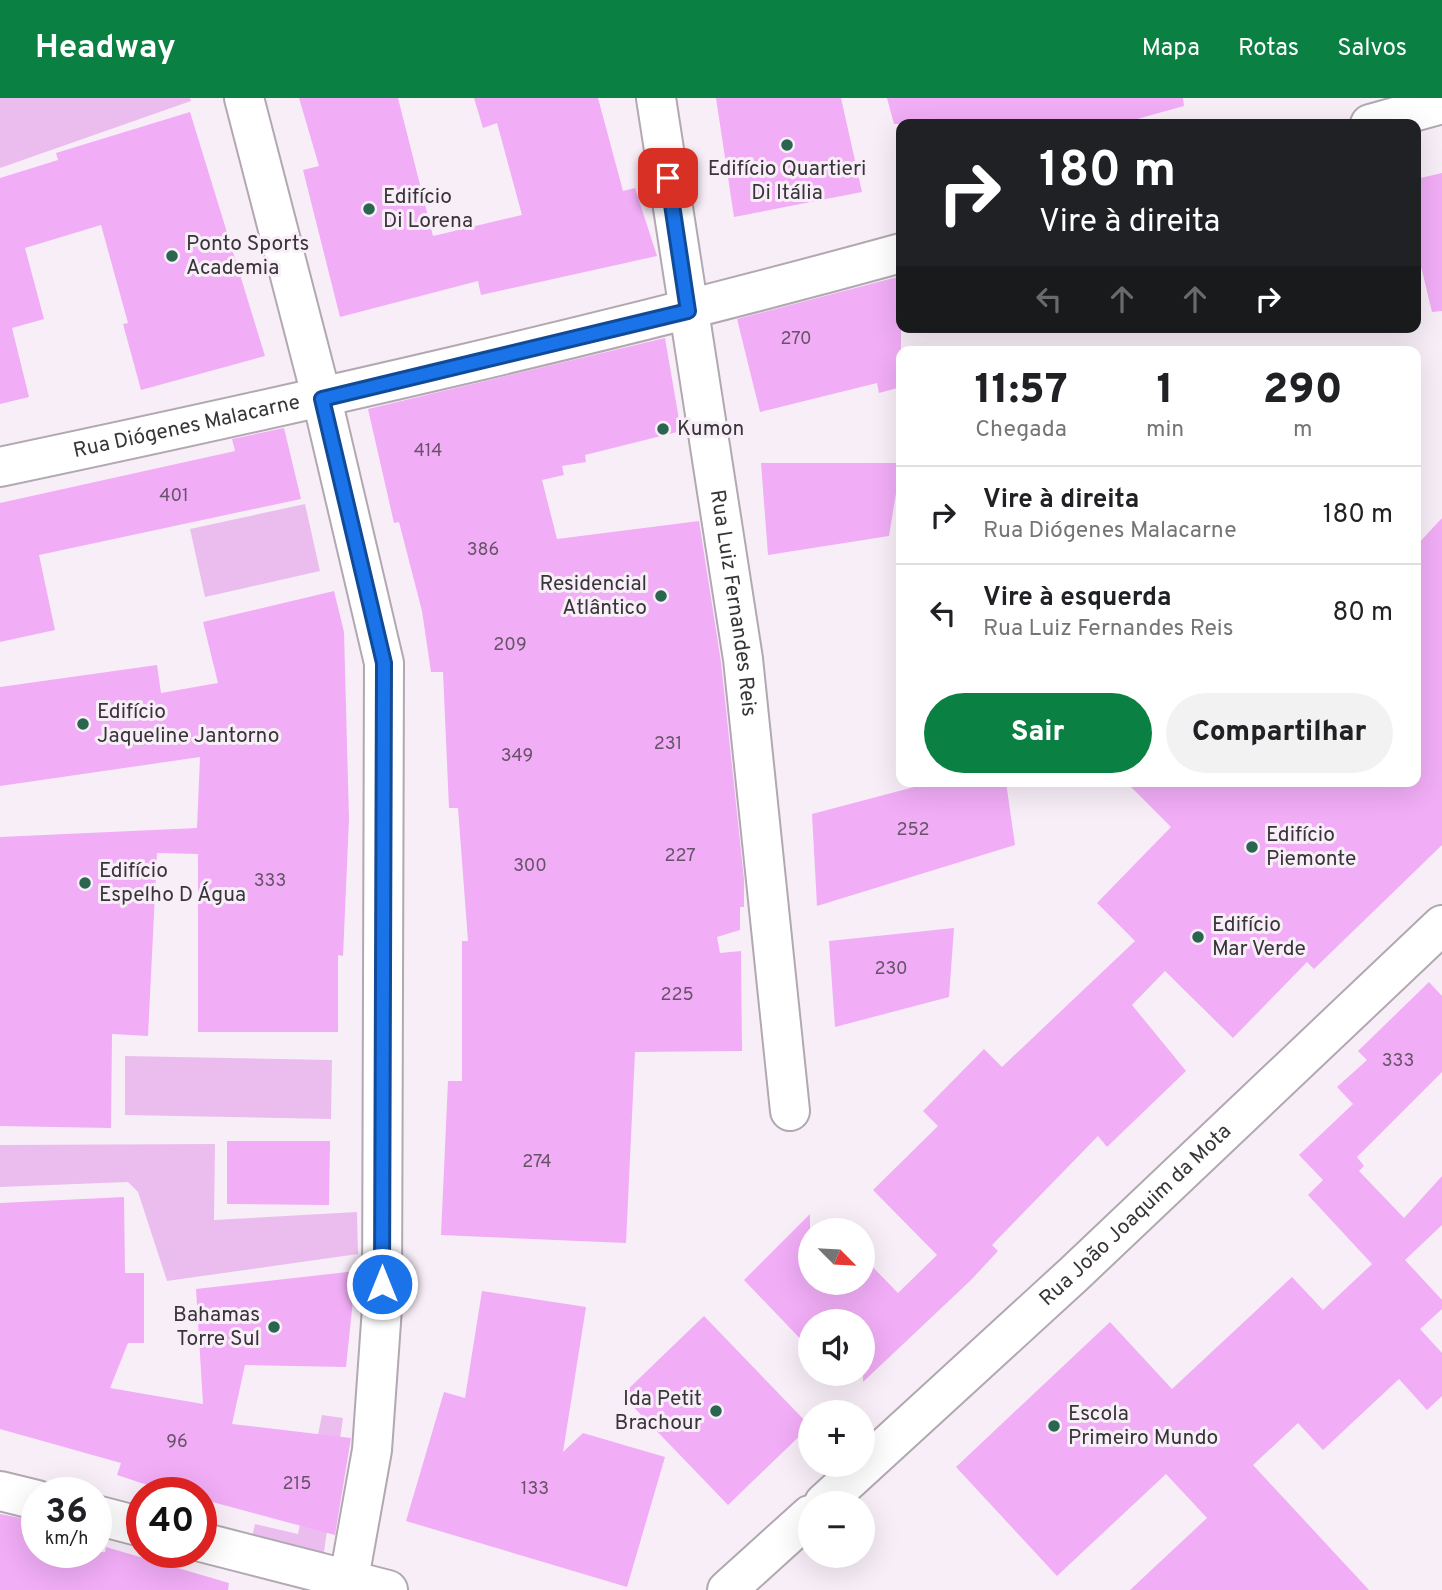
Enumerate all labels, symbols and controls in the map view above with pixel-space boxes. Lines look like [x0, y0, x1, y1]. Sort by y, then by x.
text: Headway [35, 28, 176, 70]
text: Mapa [1142, 34, 1200, 64]
text: Rotas [1238, 34, 1299, 64]
text: Salvos [1337, 34, 1407, 64]
marker: Edifício Quartieri Di Itália [779, 137, 795, 153]
text: 180 m [1039, 142, 1176, 204]
icon: right [924, 147, 1015, 238]
pin [638, 148, 698, 208]
place label: Edifício Quartieri Di Itália [708, 156, 866, 207]
icon: arrive [649, 159, 687, 197]
place label: Edifício Di Lorena [383, 184, 473, 235]
marker: Edifício Di Lorena [361, 201, 377, 217]
text: Vire à direita [1039, 203, 1220, 243]
place label: Ponto Sports Academia [186, 231, 309, 282]
marker: Ponto Sports Academia [164, 248, 180, 264]
icon: left [1030, 280, 1068, 318]
icon: ahead [1103, 280, 1141, 318]
icon: ahead [1176, 280, 1214, 318]
icon: right [1249, 280, 1287, 318]
house number: 270 [780, 328, 812, 351]
text: 11:57 [974, 365, 1068, 418]
text: 1 [1157, 365, 1174, 418]
text: 290 [1263, 365, 1343, 418]
street label: Rua Diógenes Malacarne [71, 389, 303, 465]
place label: Kumon [677, 416, 744, 443]
text: Chegada [975, 416, 1067, 445]
text: min [1146, 416, 1184, 445]
text: m [1293, 416, 1312, 445]
marker: Kumon [655, 421, 671, 437]
house number: 414 [414, 440, 442, 463]
text: Vire à direita [983, 484, 1139, 517]
house number: 401 [159, 485, 189, 508]
street label: Rua Luiz Fernandes Reis [703, 488, 762, 718]
icon: right [924, 496, 962, 534]
text: 180 m [1323, 499, 1393, 532]
text: Rua Diógenes Malacarne [983, 517, 1237, 546]
house number: 386 [467, 539, 499, 562]
place label: Residencial Atlântico [539, 571, 647, 622]
text: Vire à esquerda [983, 582, 1171, 615]
marker: Residencial Atlântico [653, 588, 669, 604]
icon: left [924, 594, 962, 632]
text: 80 m [1333, 597, 1393, 630]
text: Rua Luiz Fernandes Reis [983, 615, 1234, 644]
house number: 209 [493, 634, 527, 657]
button: Sair [924, 693, 1152, 773]
button: Compartilhar [1166, 693, 1393, 773]
place label: Edifício Jaqueline Jantorno [97, 699, 279, 750]
marker: Edifício Jaqueline Jantorno [75, 716, 91, 732]
house number: 231 [654, 733, 682, 756]
house number: 349 [501, 745, 533, 768]
house number: 252 [896, 819, 930, 842]
place label: Edifício Piemonte [1266, 822, 1356, 873]
marker: Edifício Piemonte [1244, 839, 1260, 855]
house number: 227 [664, 845, 696, 868]
house number: 300 [513, 855, 547, 878]
place label: Edifício Espelho D Água [99, 858, 246, 909]
house number: 333 [254, 870, 286, 893]
marker: Edifício Espelho D Água [77, 875, 93, 891]
place label: Edifício Mar Verde [1212, 912, 1306, 963]
marker: Edifício Mar Verde [1190, 929, 1206, 945]
house number: 230 [874, 958, 908, 981]
house number: 225 [660, 984, 694, 1007]
house number: 333 [1382, 1050, 1414, 1073]
street label: Rua João Joaquim da Mota [1034, 1118, 1237, 1312]
house number: 274 [522, 1151, 552, 1174]
north arrow [798, 1218, 875, 1295]
map controls [798, 1218, 875, 1568]
position arrow [345, 1247, 419, 1321]
place label: Bahamas Torre Sul [173, 1302, 260, 1353]
button: sound [798, 1309, 875, 1386]
marker: Bahamas Torre Sul [266, 1319, 282, 1335]
place label: Ida Petit Brachour [615, 1386, 702, 1437]
button: + [798, 1400, 875, 1477]
place label: Escola Primeiro Mundo [1068, 1401, 1218, 1452]
marker: Ida Petit Brachour [708, 1403, 724, 1419]
marker: Escola Primeiro Mundo [1046, 1418, 1062, 1434]
house number: 96 [166, 1431, 188, 1454]
house number: 215 [283, 1473, 311, 1496]
speed limit sign: 40 [126, 1477, 217, 1568]
house number: 133 [521, 1478, 549, 1501]
text: 36 [45, 1491, 88, 1535]
button: − [798, 1491, 875, 1568]
text: km/h [45, 1528, 88, 1551]

